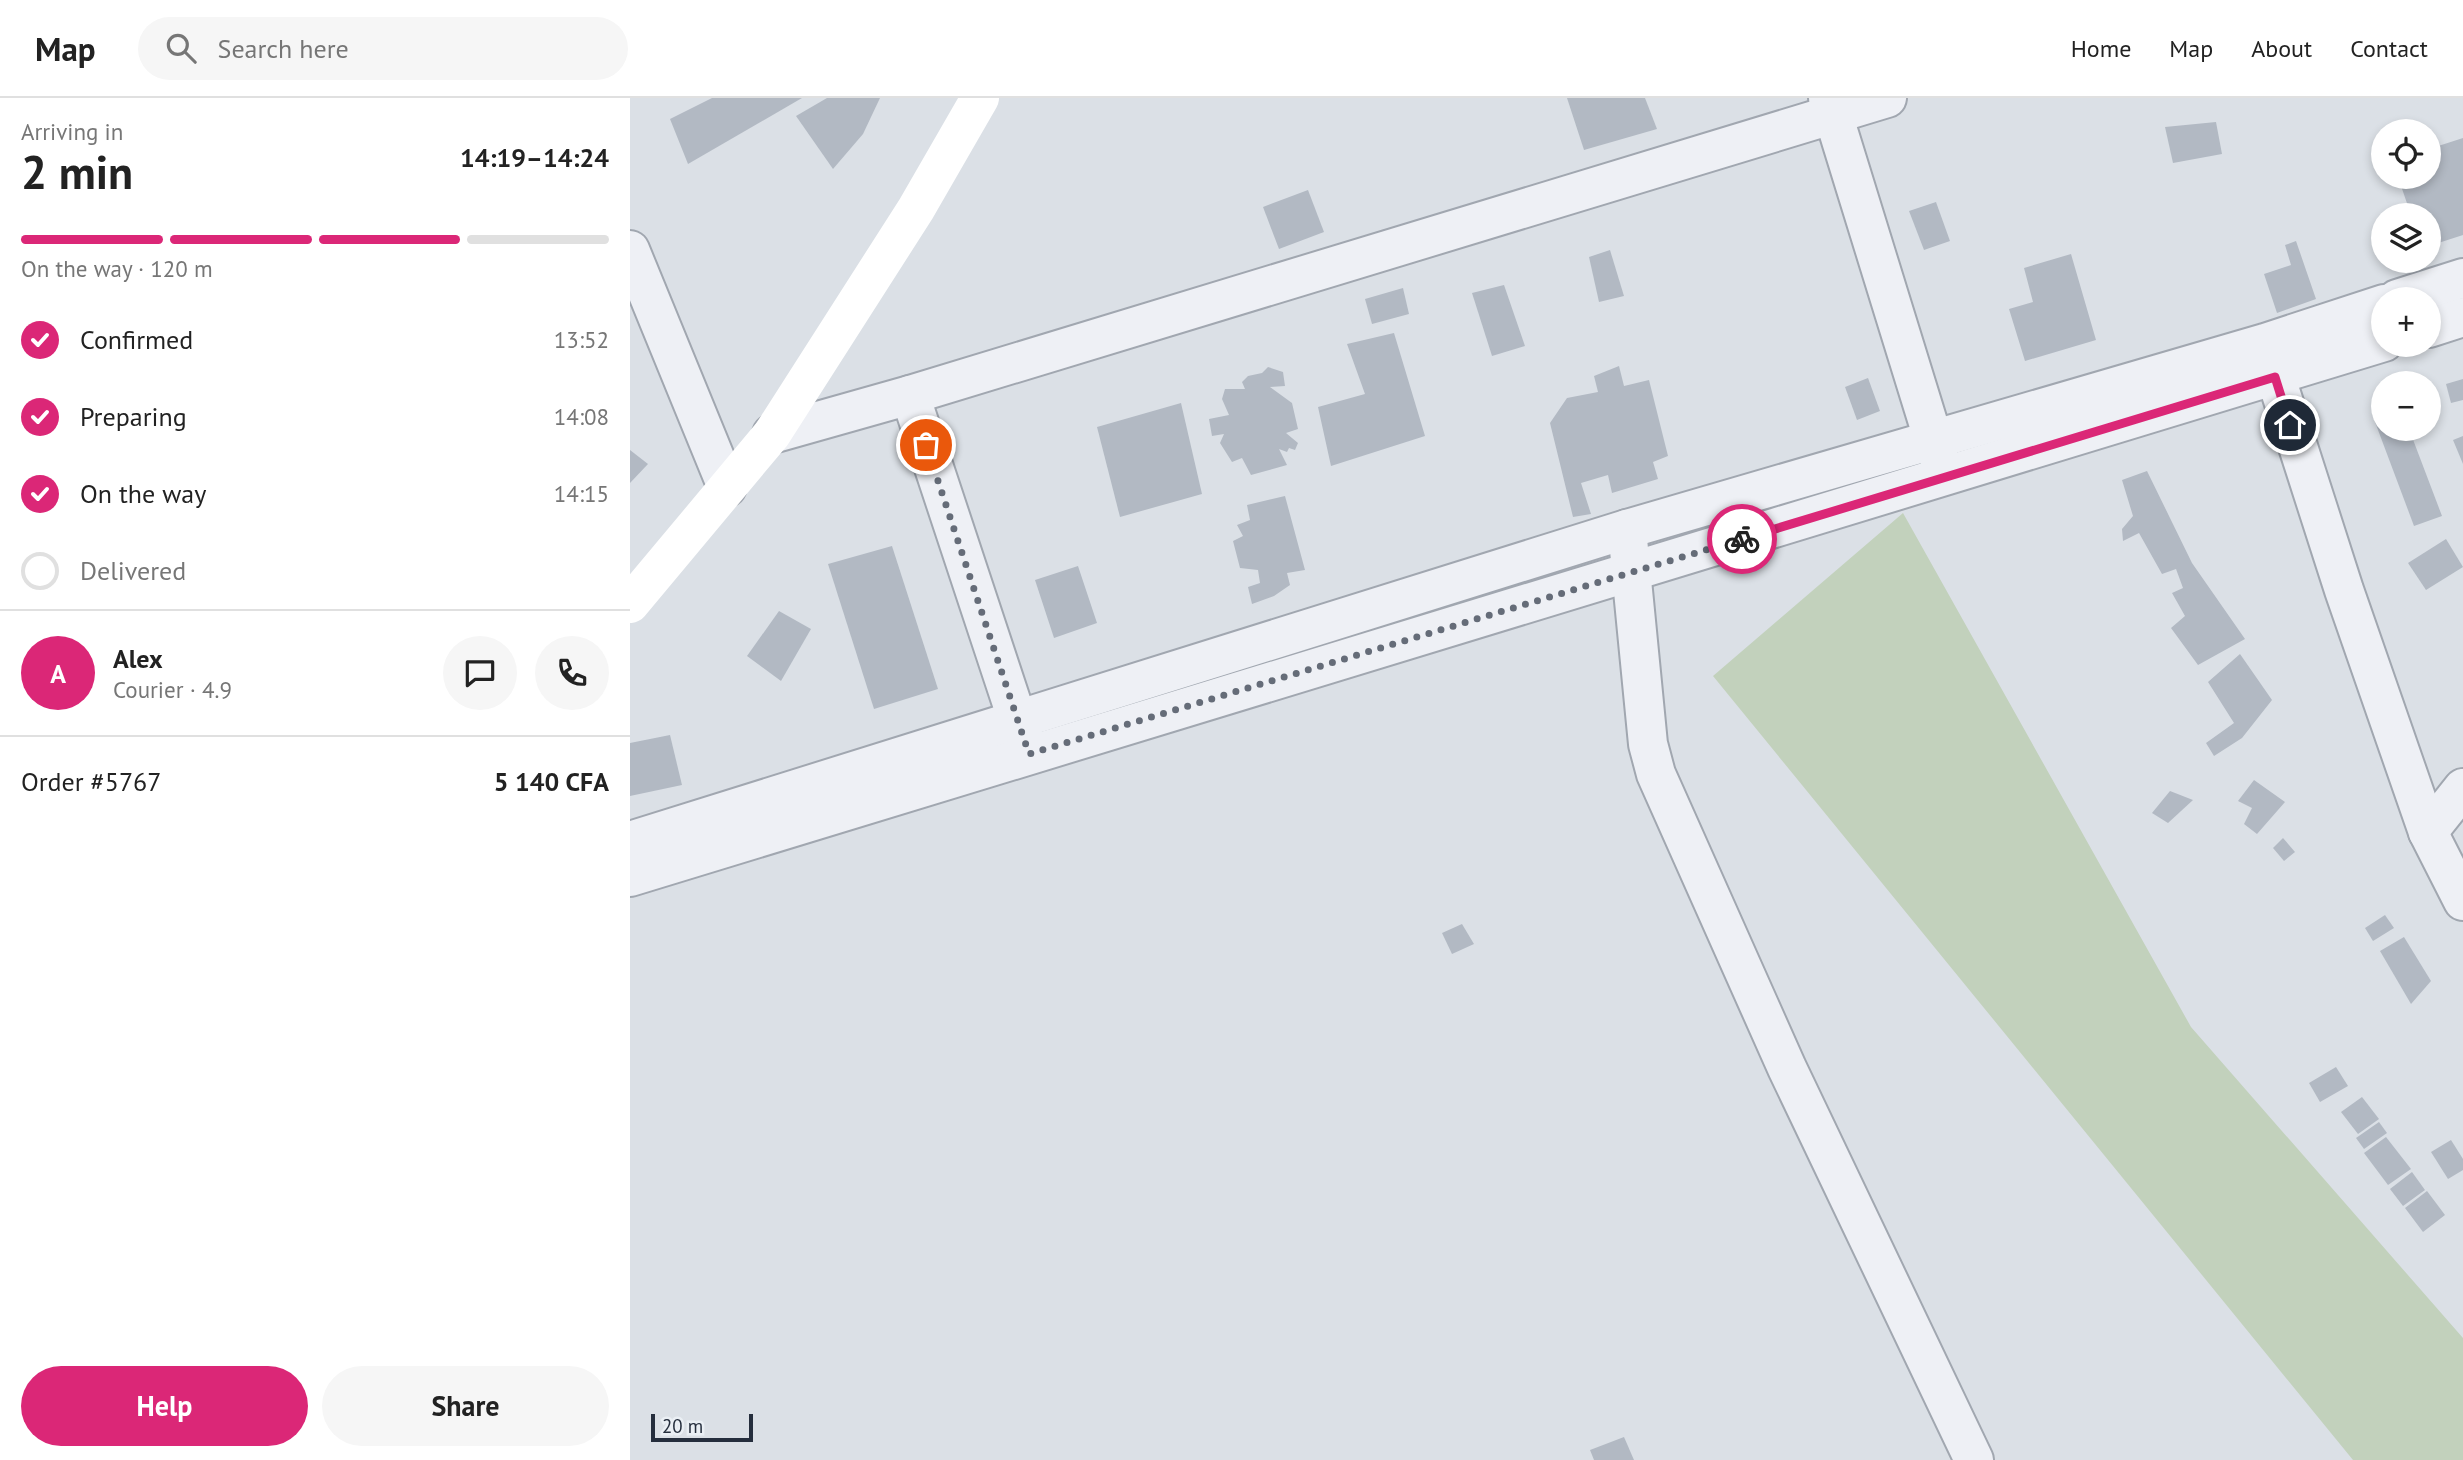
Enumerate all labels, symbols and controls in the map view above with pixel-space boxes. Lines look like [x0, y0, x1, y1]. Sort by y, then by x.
search box [138, 17, 628, 80]
text: Map [35, 27, 96, 70]
icon: search [162, 29, 200, 67]
text: Search here [218, 32, 349, 65]
text: Home [2071, 33, 2131, 64]
text: Map [2169, 33, 2213, 64]
text: About [2251, 33, 2312, 64]
text: Contact [2350, 33, 2428, 64]
text: Arriving in [21, 117, 123, 146]
map controls [2371, 119, 2441, 441]
button: locate [2371, 119, 2441, 189]
text: 14:19–14:24 [460, 141, 609, 174]
text: 2 min [21, 142, 133, 202]
button: layers [2371, 203, 2441, 273]
text: On the way · 120 m [21, 254, 213, 283]
button: + [2371, 287, 2441, 357]
icon: check [21, 321, 59, 359]
text: Confirmed [80, 323, 193, 356]
text: 13:52 [554, 325, 609, 354]
button: − [2371, 371, 2441, 441]
pin [2260, 395, 2320, 455]
icon: check [21, 398, 59, 436]
text: Preparing [80, 400, 187, 433]
text: 14:08 [554, 402, 609, 431]
icon: home [2271, 406, 2309, 444]
pin [896, 415, 956, 475]
icon: bag [907, 426, 945, 464]
icon: check [21, 475, 59, 513]
text: On the way [80, 477, 206, 510]
text: 14:15 [554, 479, 609, 508]
courier [1707, 504, 1777, 574]
icon: bike [1723, 520, 1761, 558]
text: Delivered [80, 554, 186, 587]
button: chat [443, 636, 517, 710]
button: phone [535, 636, 609, 710]
text: Alex [113, 642, 163, 675]
text: A [50, 657, 66, 690]
text: Courier · 4.9 [113, 675, 232, 704]
text: Order #5767 [21, 765, 161, 798]
text: 5 140 CFA [494, 765, 609, 798]
button: Help [21, 1366, 308, 1446]
button: Share [322, 1366, 609, 1446]
scale bar [651, 1411, 752, 1443]
text: 20 m [662, 1414, 703, 1438]

